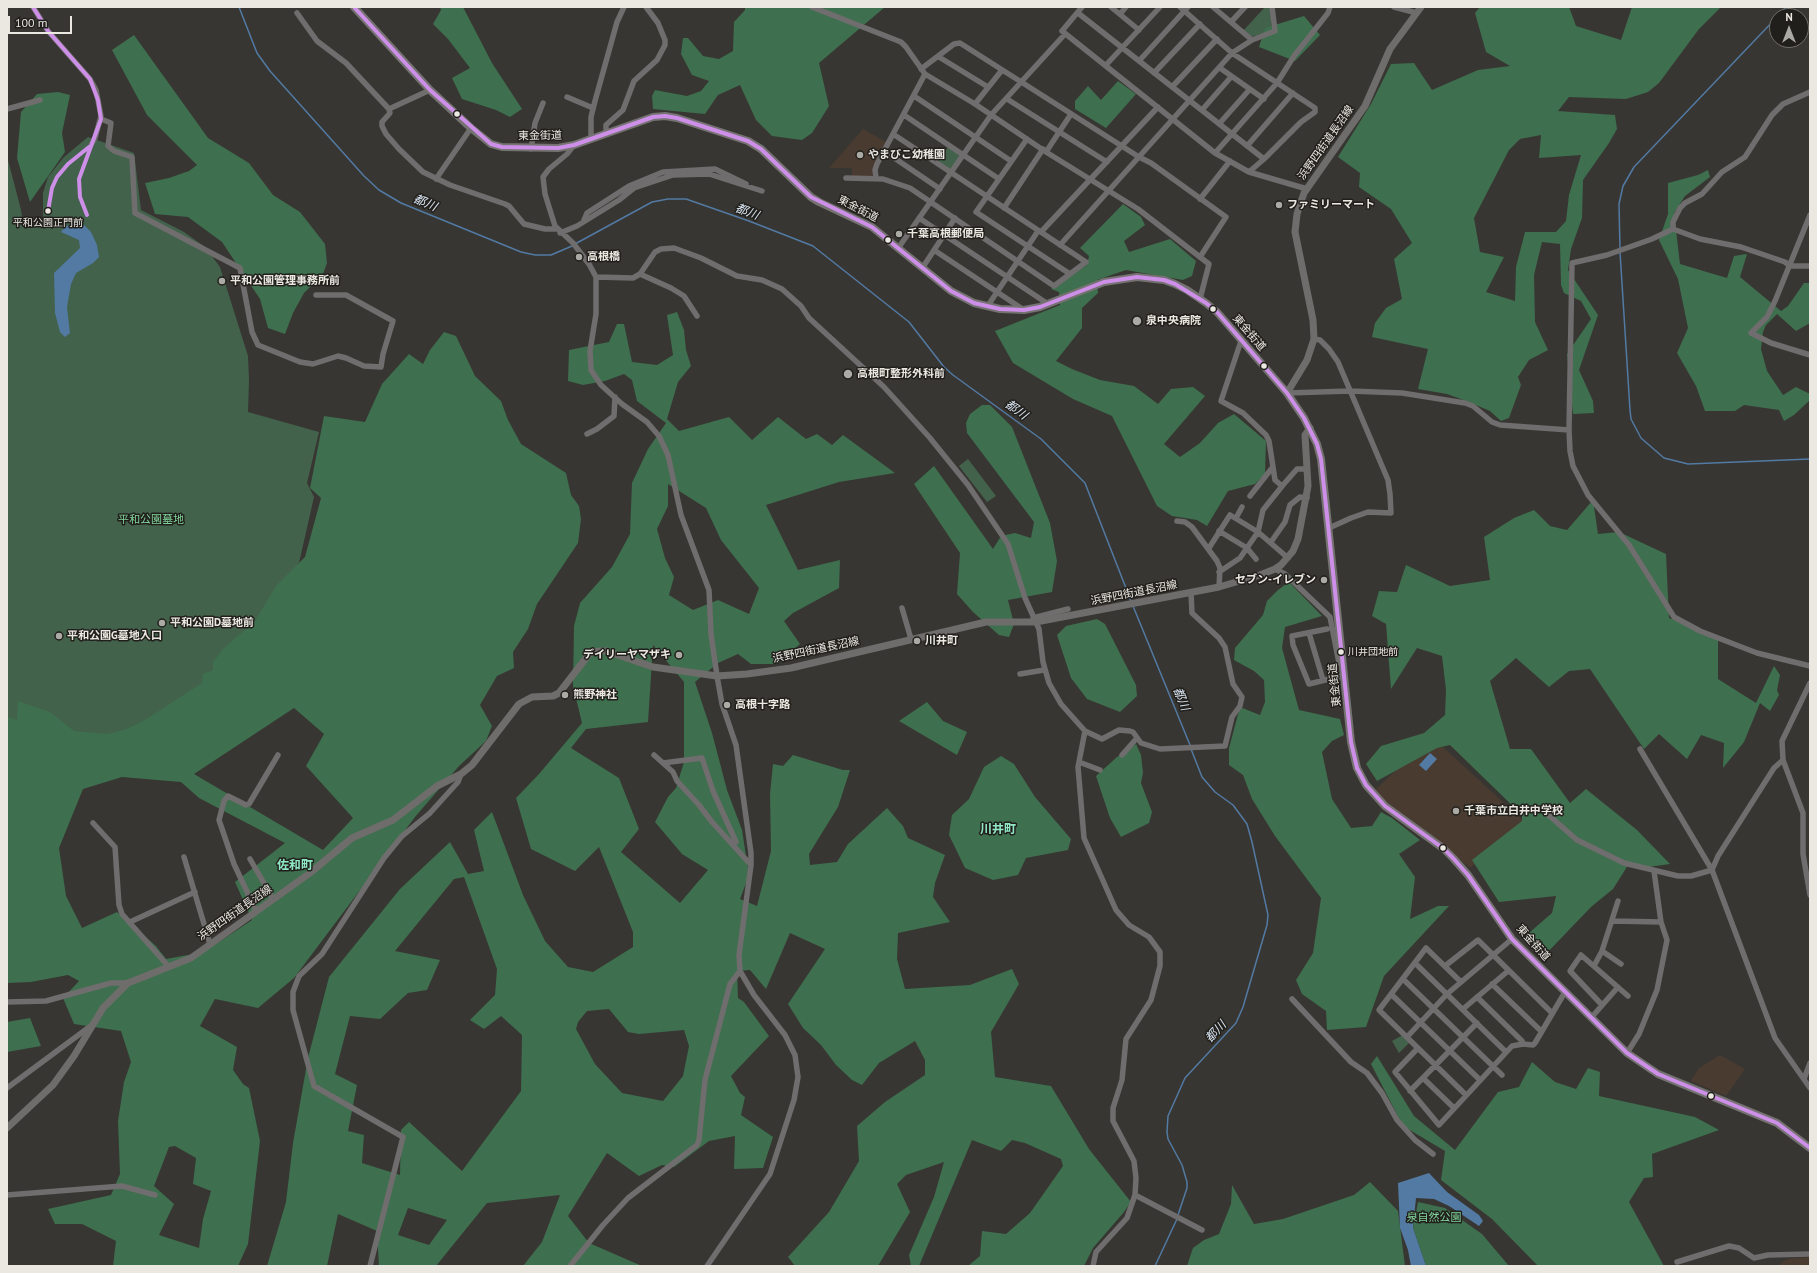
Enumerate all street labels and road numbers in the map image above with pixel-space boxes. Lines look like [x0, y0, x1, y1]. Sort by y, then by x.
street label: 浜野四街道長沼線 [1295, 103, 1357, 183]
street label: 東金街道 [518, 129, 562, 143]
street label: 東金街道 [835, 193, 881, 225]
street label: 東金街道 [1230, 312, 1268, 354]
street label: 浜野四街道長沼線 [1090, 578, 1178, 608]
street label: 浜野四街道長沼線 [772, 634, 860, 666]
street label: 東金街道 [1326, 662, 1344, 708]
street label: 浜野四街道長沼線 [195, 882, 275, 944]
street label: 東金街道 [1513, 922, 1553, 964]

